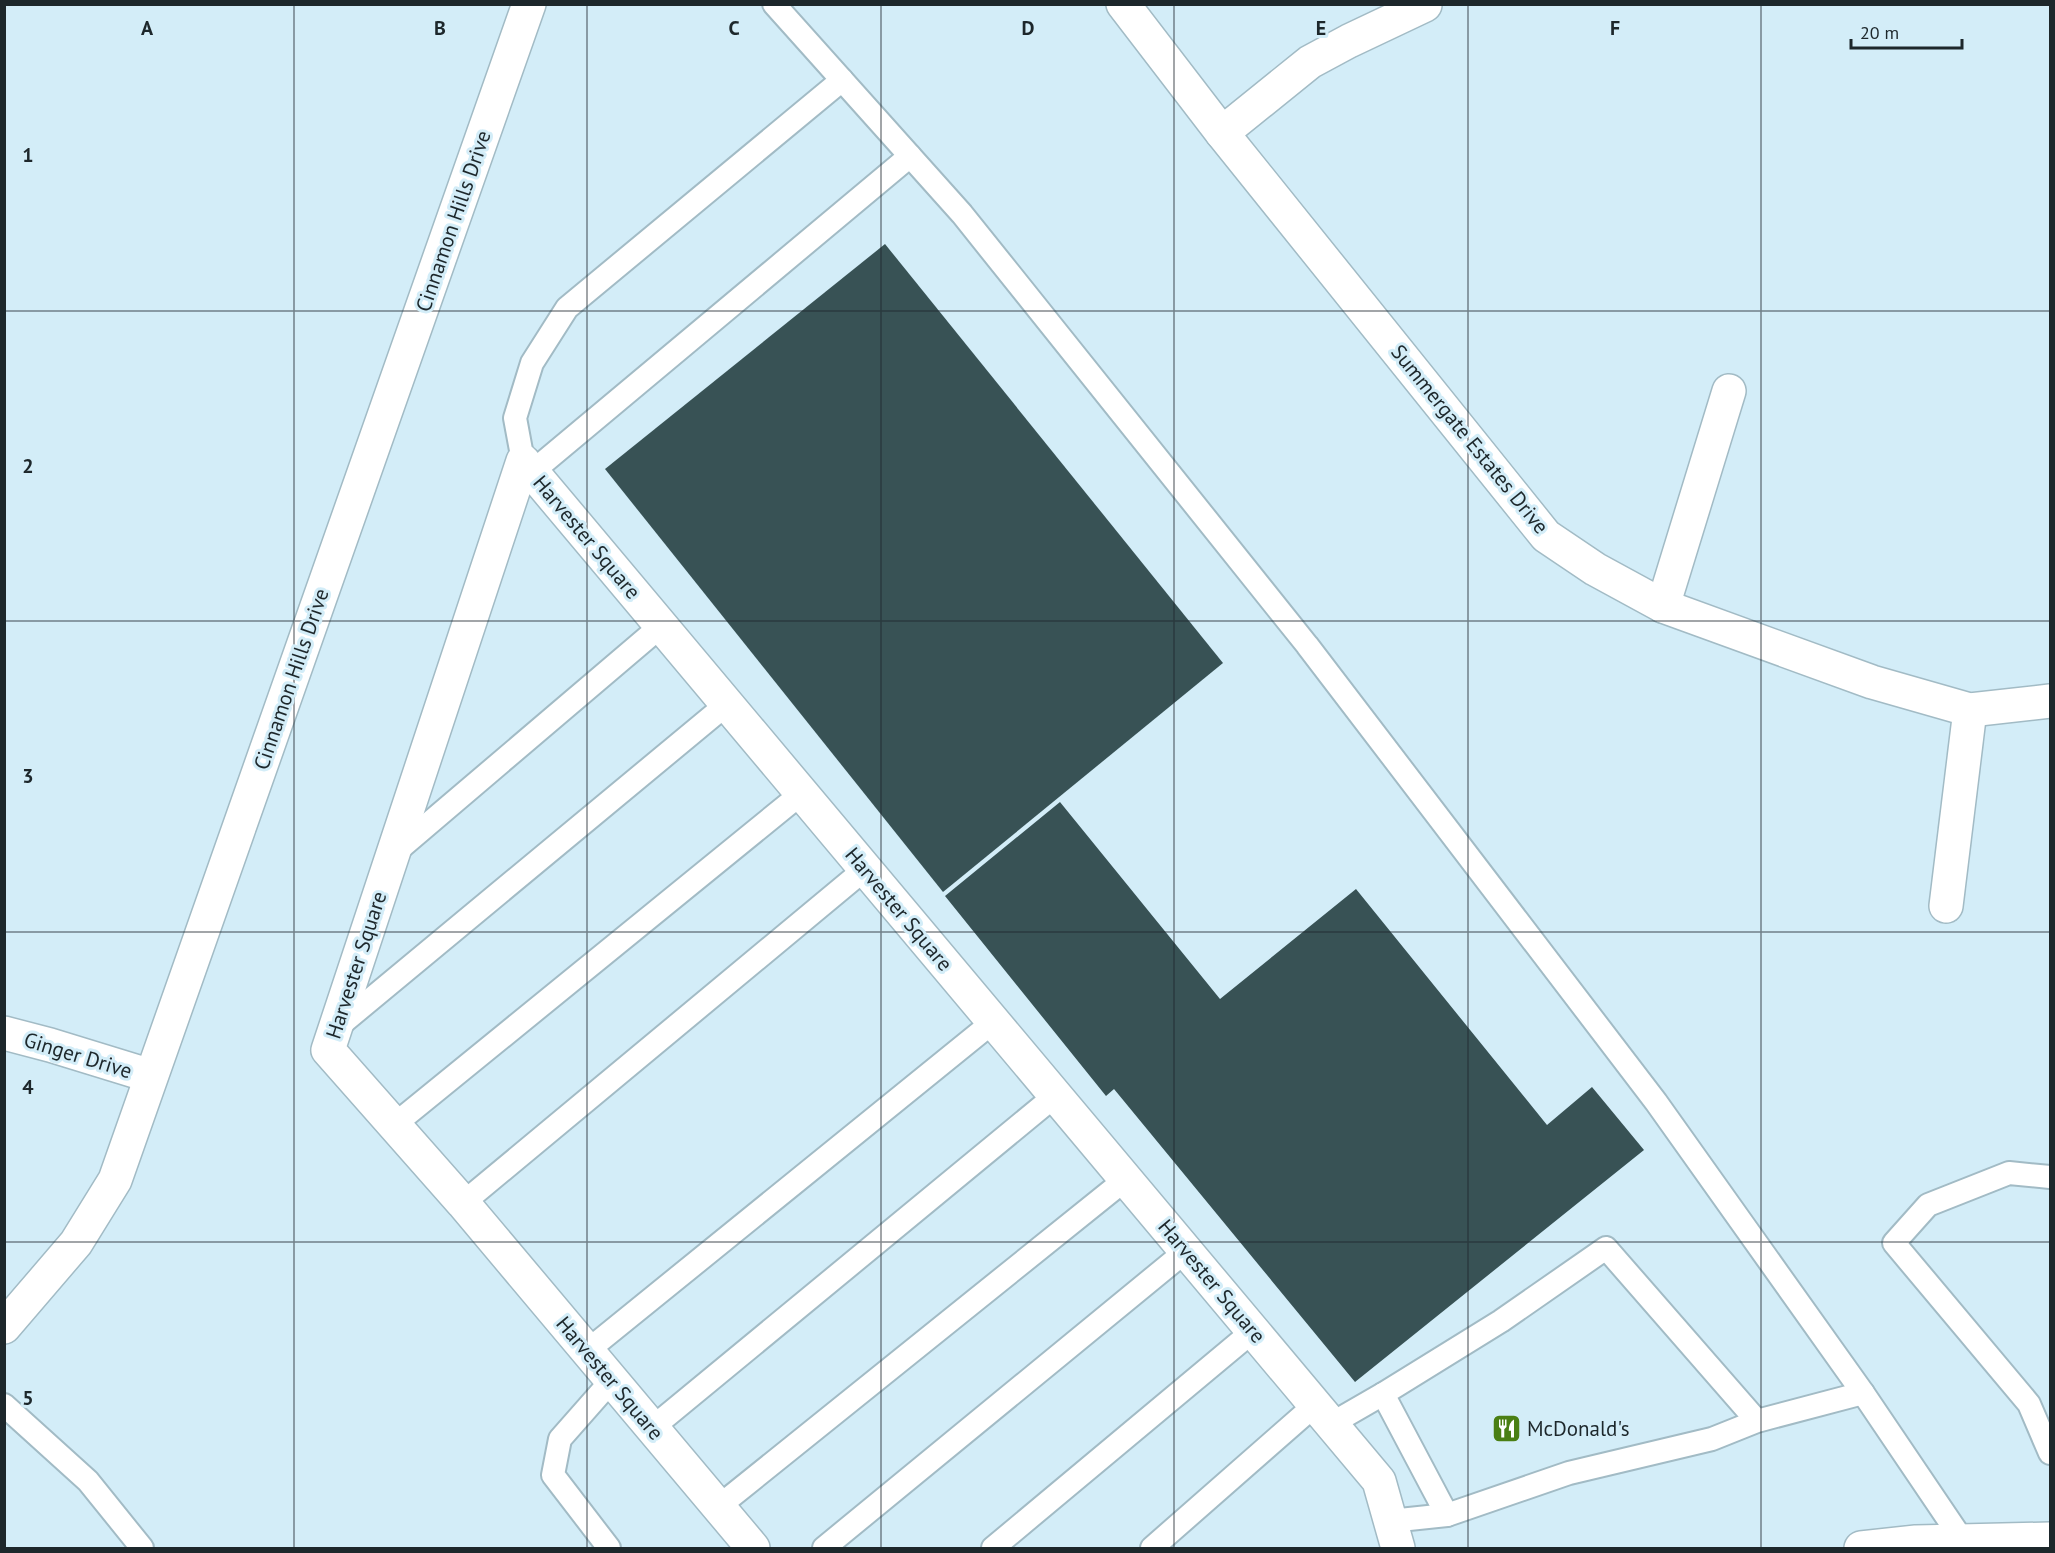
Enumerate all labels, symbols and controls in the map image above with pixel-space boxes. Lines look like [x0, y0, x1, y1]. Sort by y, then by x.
scale bar [1851, 12, 1962, 50]
text: A [141, 15, 154, 41]
text: B [434, 15, 446, 41]
text: C [728, 15, 740, 41]
text: D [1022, 15, 1035, 41]
text: E [1316, 15, 1326, 41]
text: F [1610, 15, 1620, 41]
text: 20 m [1860, 21, 1899, 44]
street label: Cinnamon Hills Drive [409, 127, 497, 315]
text: 1 [22, 142, 34, 168]
street label: Summergate Estates Drive [1385, 339, 1555, 539]
text: 2 [22, 453, 34, 479]
street label: Harvester Square [527, 470, 647, 604]
street label: Cinnamon Hills Drive [247, 585, 335, 773]
text: 3 [22, 763, 34, 789]
street label: Harvester Square [839, 842, 959, 976]
street label: Harvester Square [319, 888, 393, 1042]
street label: Ginger Drive [21, 1026, 135, 1084]
text: 4 [22, 1074, 34, 1100]
street label: Harvester Square [1152, 1214, 1272, 1348]
street label: Harvester Square [550, 1311, 670, 1445]
text: 5 [22, 1385, 34, 1411]
restaurant icon: McDonald's [1490, 1412, 1522, 1444]
place label: McDonald's [1527, 1415, 1630, 1442]

